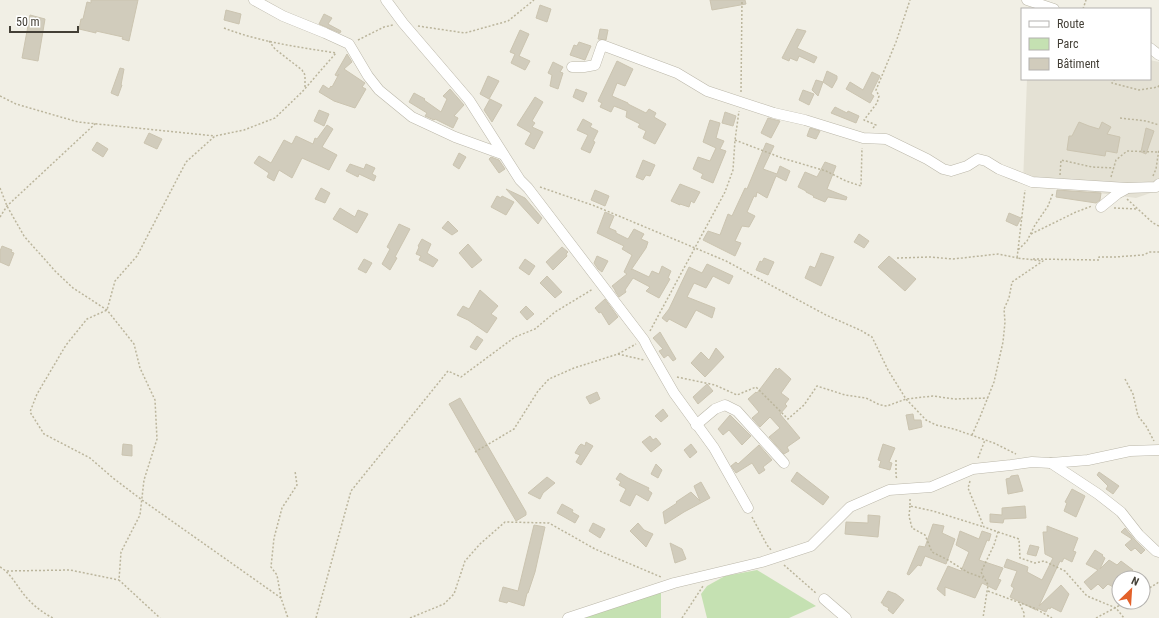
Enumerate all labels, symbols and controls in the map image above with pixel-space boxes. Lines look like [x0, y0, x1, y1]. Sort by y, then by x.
scale bar [10, 8, 78, 34]
legend [1021, 8, 1151, 80]
text: 50 m [16, 15, 40, 29]
text: Route [1057, 17, 1085, 31]
text: Parc [1057, 37, 1079, 51]
text: Bâtiment [1057, 57, 1100, 71]
north arrow [1111, 570, 1151, 610]
text: N [1129, 574, 1141, 589]

